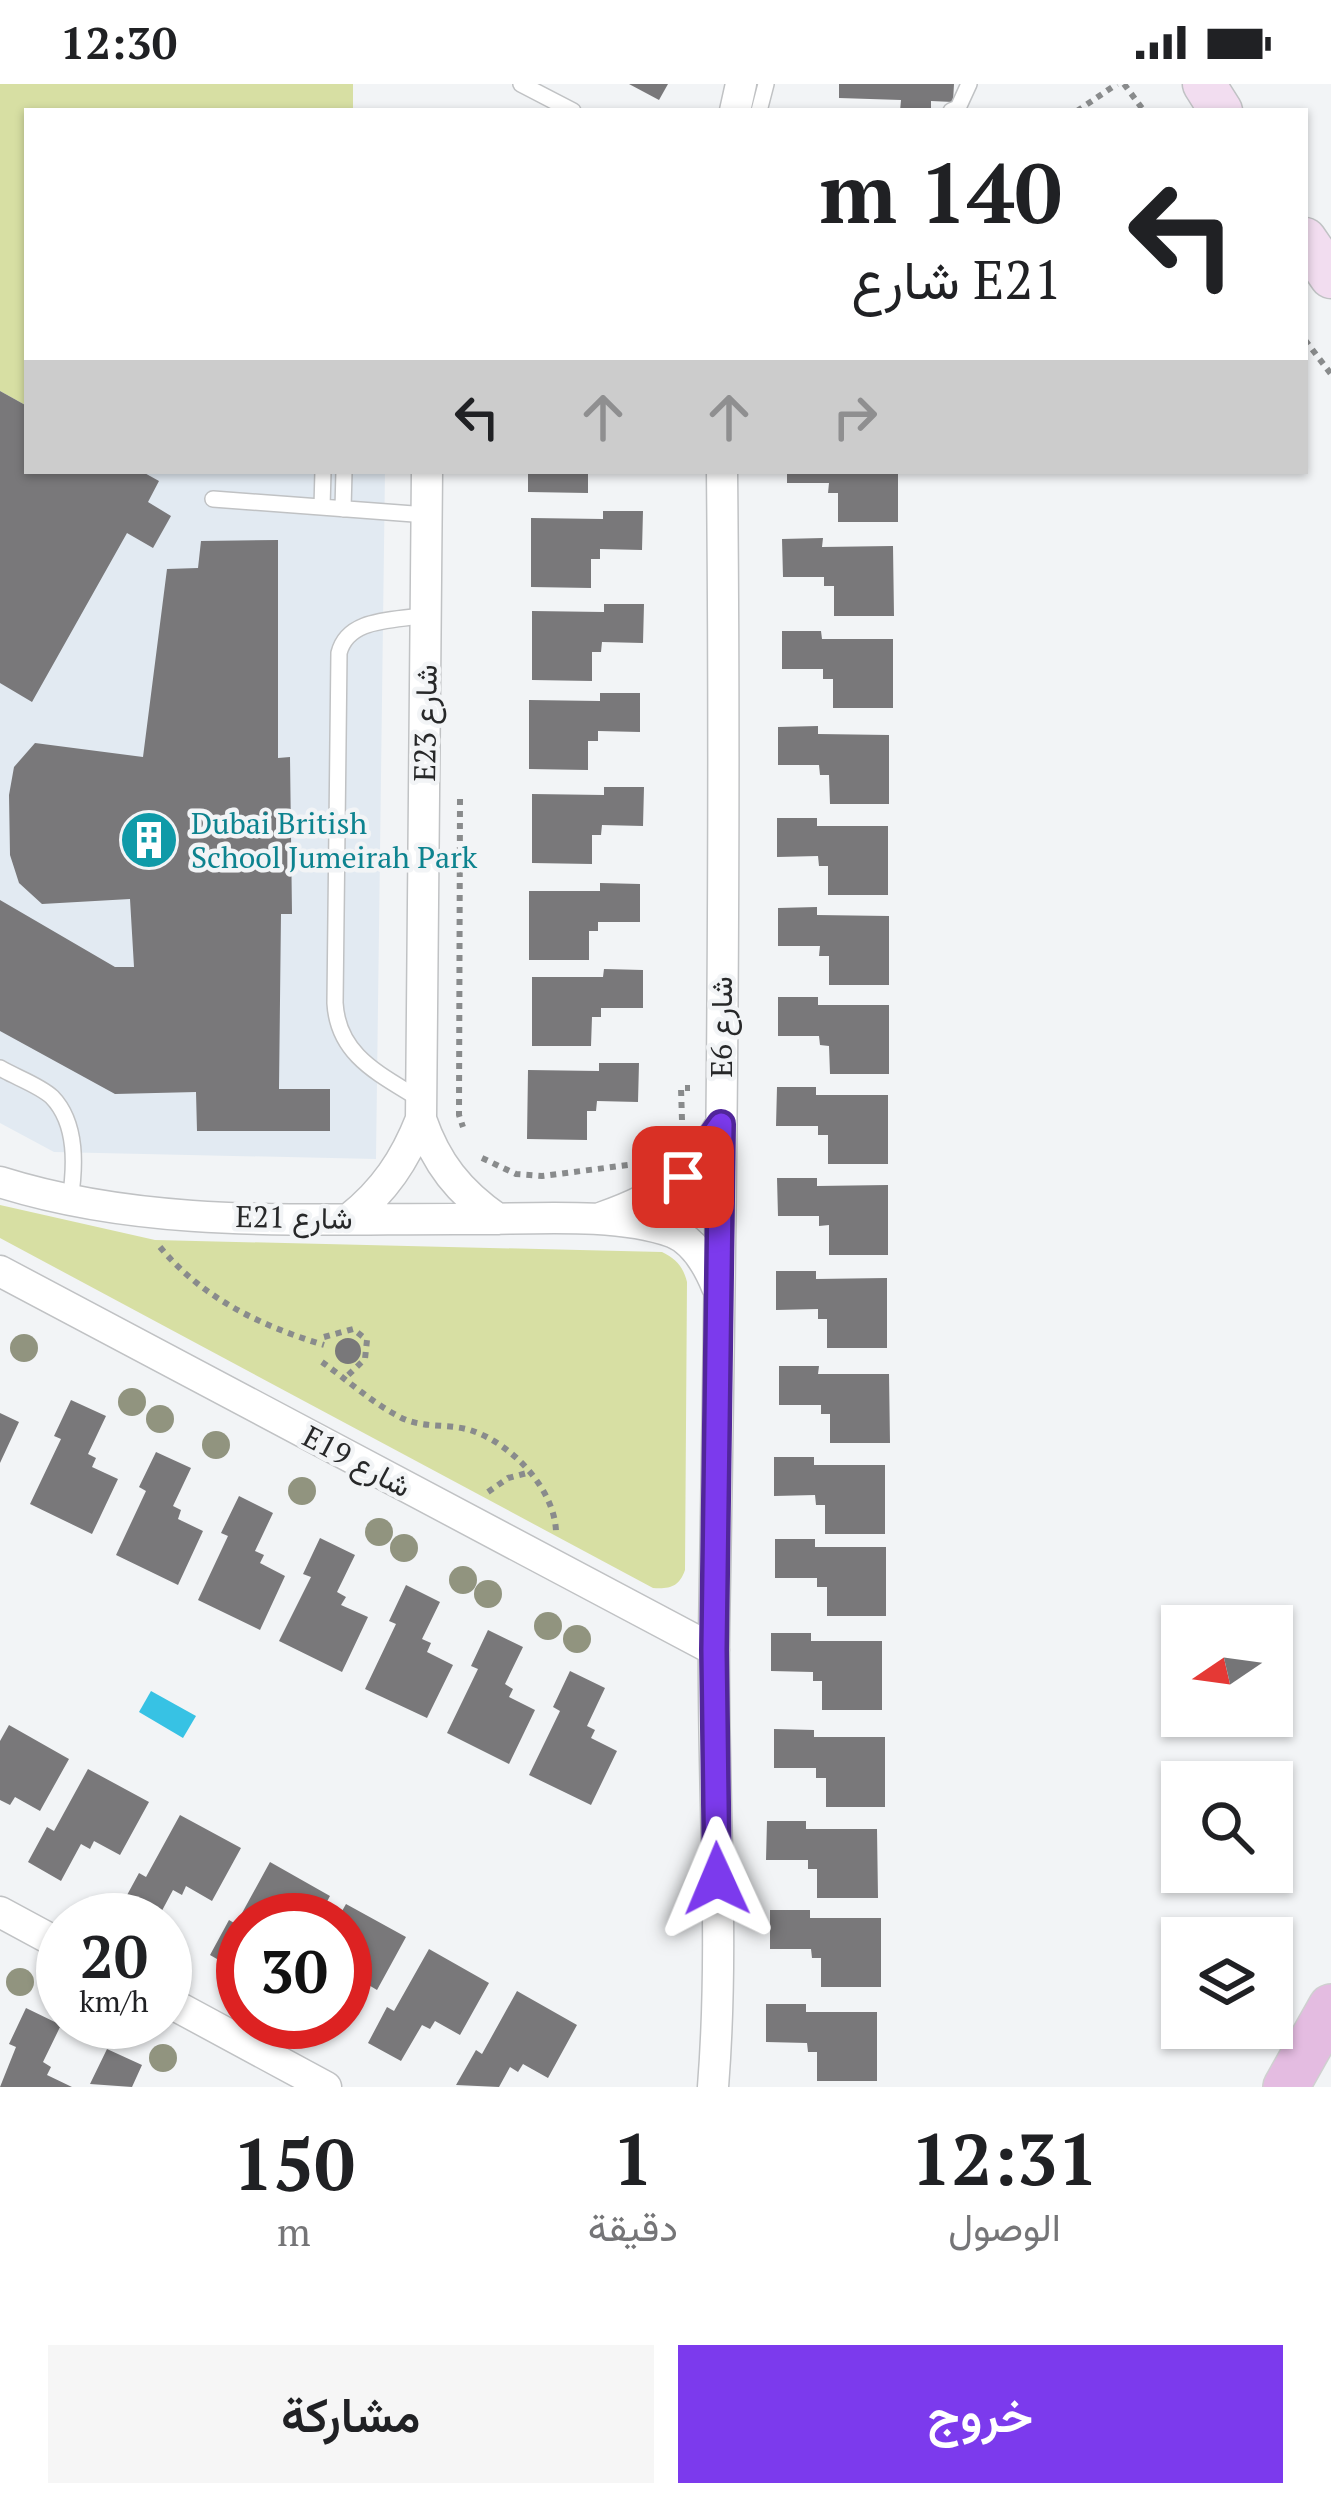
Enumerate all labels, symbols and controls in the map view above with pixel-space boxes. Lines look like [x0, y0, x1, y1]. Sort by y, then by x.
text: 12:30 [60, 12, 177, 72]
text: 140 m [819, 136, 1062, 247]
icon: left [1104, 156, 1260, 312]
text: E21 شارع [851, 243, 1062, 314]
icon: left [444, 384, 510, 450]
icon: ahead [570, 384, 636, 450]
icon: ahead [696, 384, 762, 450]
icon: right [822, 384, 888, 450]
street label: E23 شارع [404, 664, 447, 782]
place label: Dubai British School Jumeirah Park [191, 803, 478, 877]
building icon: Dubai British School Jumeirah Park [118, 809, 180, 871]
street label: E6 شارع [701, 976, 742, 1078]
pin [632, 1126, 734, 1228]
icon: arrive [650, 1144, 716, 1210]
street label: E21 شارع [235, 1196, 353, 1239]
street label: E19 شارع [295, 1416, 418, 1507]
north arrow [1161, 1605, 1293, 1737]
map controls [1161, 1605, 1293, 2049]
button: search [1161, 1761, 1293, 1893]
position arrow [654, 1816, 780, 1942]
speed limit sign: 30 [216, 1893, 372, 2049]
text: 20 [80, 1916, 148, 1995]
button: layers [1161, 1917, 1293, 2049]
text: km/h [79, 1981, 149, 2021]
text: 1 [612, 2110, 653, 2206]
text: 12:31 [911, 2110, 1098, 2206]
text: 150 [233, 2115, 355, 2211]
text: دقيقة [588, 2200, 678, 2252]
text: الوصول [948, 2200, 1061, 2252]
text: m [277, 2205, 311, 2257]
button: مشاركة [48, 2345, 654, 2483]
button: خروج [678, 2345, 1283, 2483]

